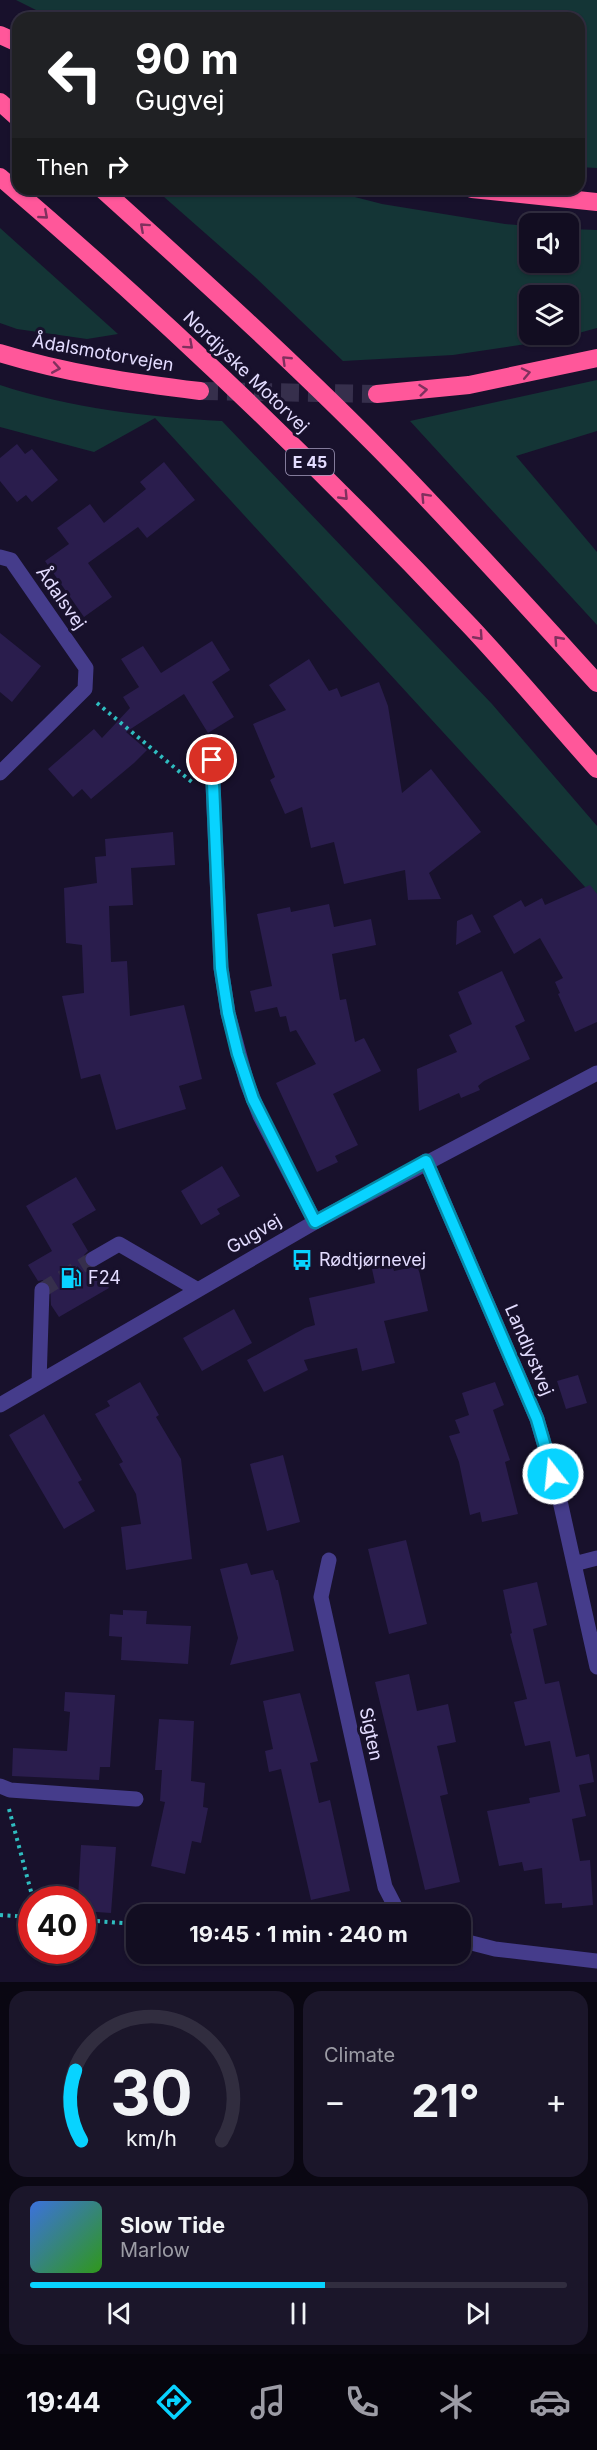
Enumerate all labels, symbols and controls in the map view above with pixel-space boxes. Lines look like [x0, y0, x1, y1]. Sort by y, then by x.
text: 90 m [135, 33, 239, 84]
icon: left [36, 36, 114, 114]
text: Gugvej [135, 84, 225, 117]
icon: right [101, 150, 134, 183]
text: Then [36, 154, 89, 180]
one-way arrow [37, 207, 48, 218]
map controls [519, 213, 579, 345]
button: sound [519, 213, 579, 273]
one-way arrow [140, 223, 151, 234]
button: layers [519, 285, 579, 345]
street label: Nordjyske Motorvej [179, 306, 313, 437]
street label: Ådalsmotorvejen [31, 328, 176, 375]
one-way arrow [182, 338, 193, 349]
one-way arrow [283, 356, 293, 367]
one-way arrow [52, 362, 61, 374]
one-way arrow [521, 368, 531, 381]
one-way arrow [418, 384, 428, 396]
road number: E 45 [286, 449, 334, 475]
one-way arrow [337, 489, 348, 499]
one-way arrow [421, 494, 432, 504]
street label: Ådalsvej [32, 561, 92, 633]
one-way arrow [472, 629, 483, 640]
one-way arrow [554, 636, 565, 647]
pin [186, 734, 237, 785]
icon: arrive [195, 743, 228, 776]
street label: Gugvej [223, 1210, 285, 1258]
bus stop icon: Rødtjørnevej [290, 1248, 314, 1272]
place label: Rødtjørnevej [319, 1249, 426, 1270]
fuel station icon: F24 [59, 1266, 83, 1290]
place label: F24 [88, 1267, 121, 1288]
street label: Landlystvej [501, 1301, 558, 1398]
position arrow [521, 1442, 585, 1506]
street label: Sigten [356, 1705, 387, 1762]
speed limit sign: 40 [18, 1886, 96, 1964]
text: 19:45 · 1 min · 240 m [189, 1921, 408, 1947]
text: Climate [324, 2043, 395, 2067]
text: 30 [110, 2055, 193, 2130]
text: 21° [411, 2073, 480, 2128]
text: − [324, 2081, 346, 2121]
text: + [545, 2081, 567, 2121]
text: km/h [126, 2125, 177, 2151]
text: Slow Tide [120, 2212, 225, 2238]
text: Marlow [120, 2238, 190, 2262]
icon: previous [103, 2297, 136, 2330]
icon: pause [282, 2297, 315, 2330]
icon: next [461, 2297, 494, 2330]
icon: directions [153, 2381, 195, 2423]
icon: music [247, 2381, 289, 2423]
icon: phone [341, 2381, 383, 2423]
icon: climate [435, 2381, 477, 2423]
icon: car [529, 2381, 571, 2423]
text: 19:44 [26, 2386, 101, 2419]

